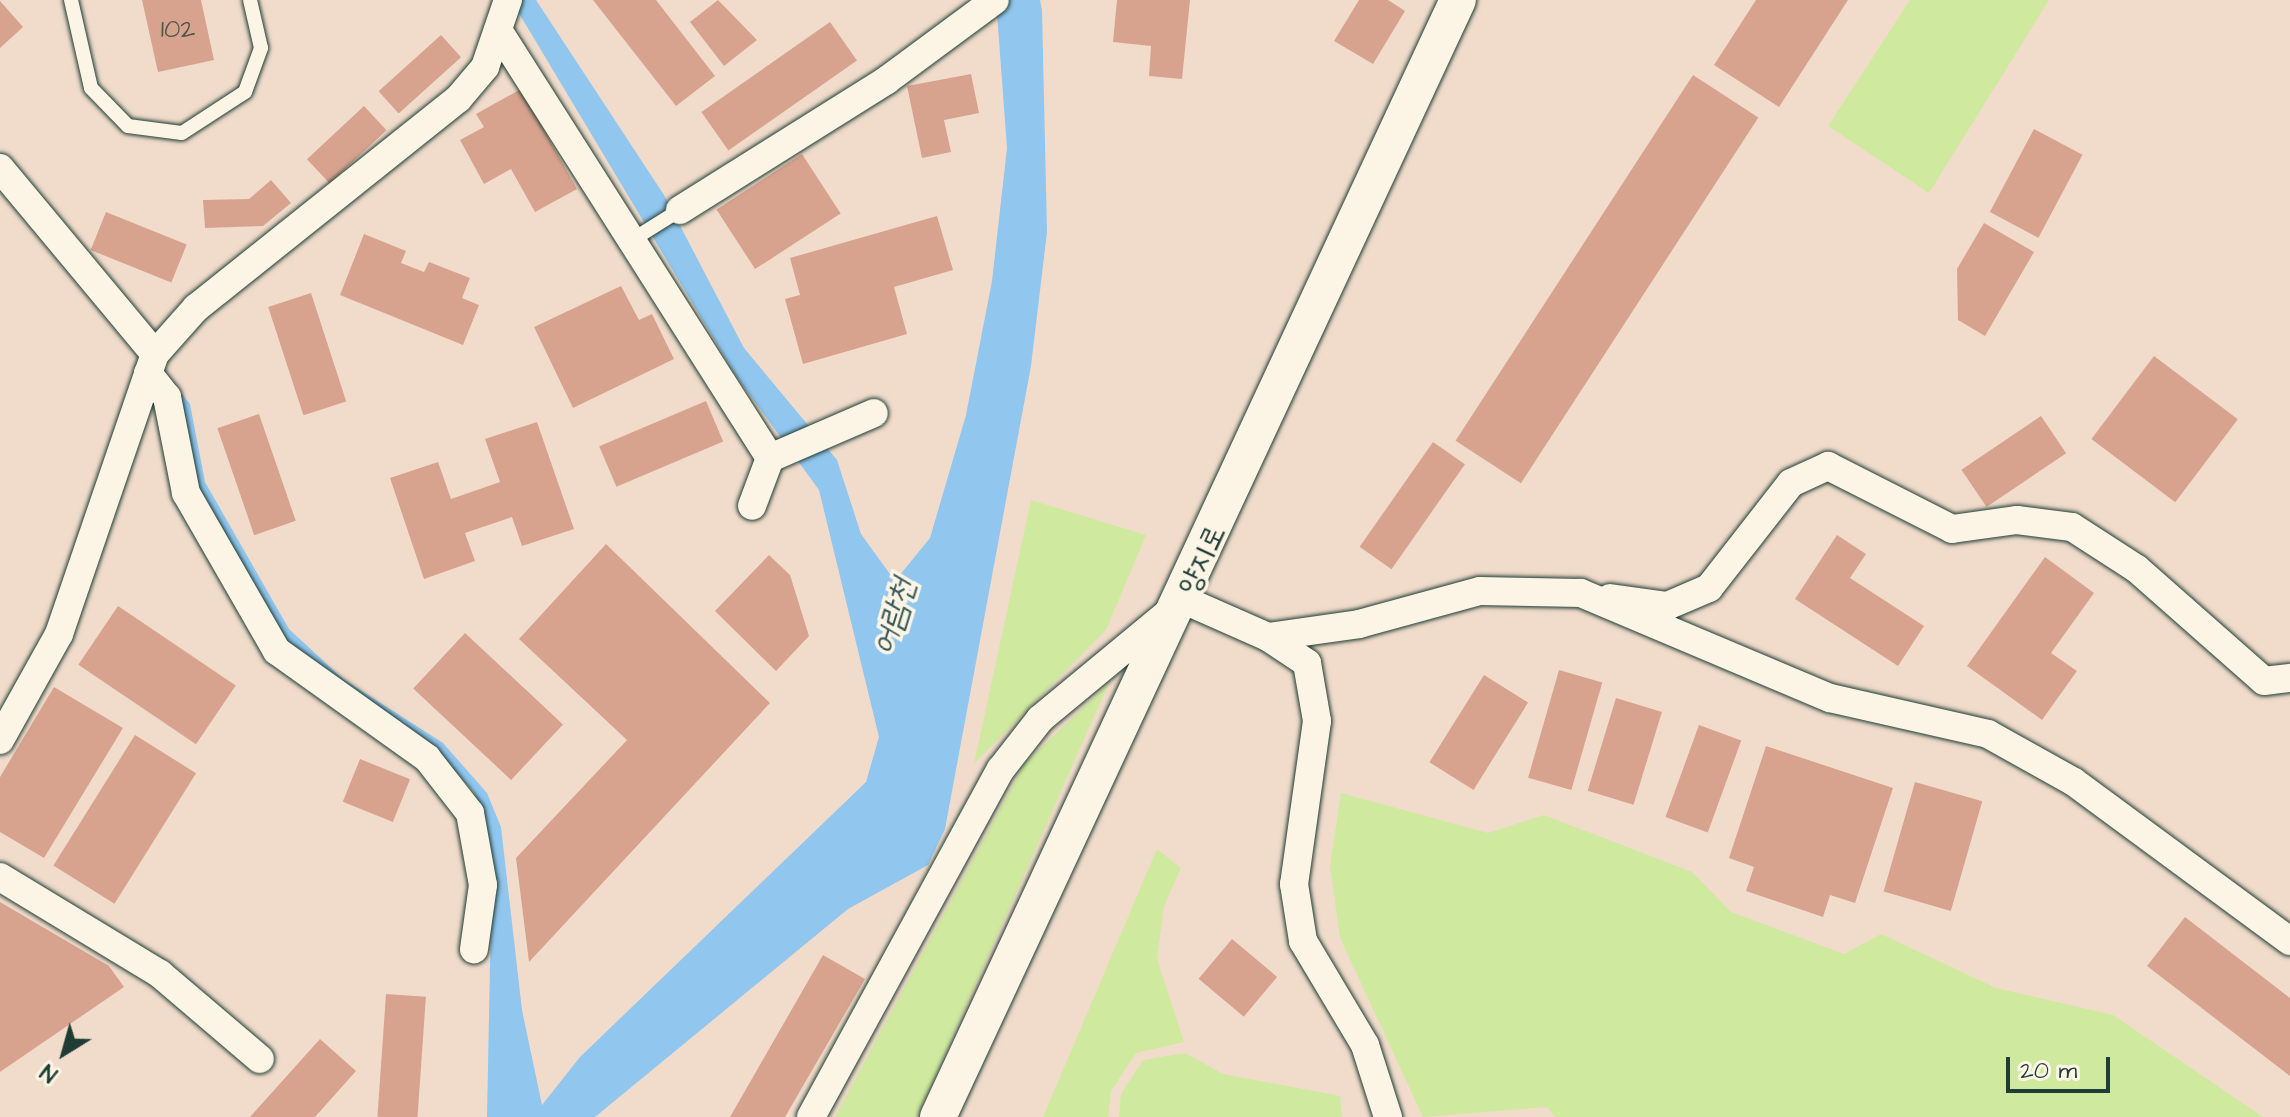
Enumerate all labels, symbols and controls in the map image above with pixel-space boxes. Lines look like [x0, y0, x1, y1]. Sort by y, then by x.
house number: 102 [161, 14, 195, 46]
street label: 양지로 [1170, 520, 1234, 600]
water label: 어람천 [865, 574, 925, 660]
north arrow [24, 1013, 104, 1093]
scale bar [2010, 1041, 2114, 1091]
text: 20 m [2020, 1054, 2077, 1088]
text: N [34, 1056, 64, 1089]

